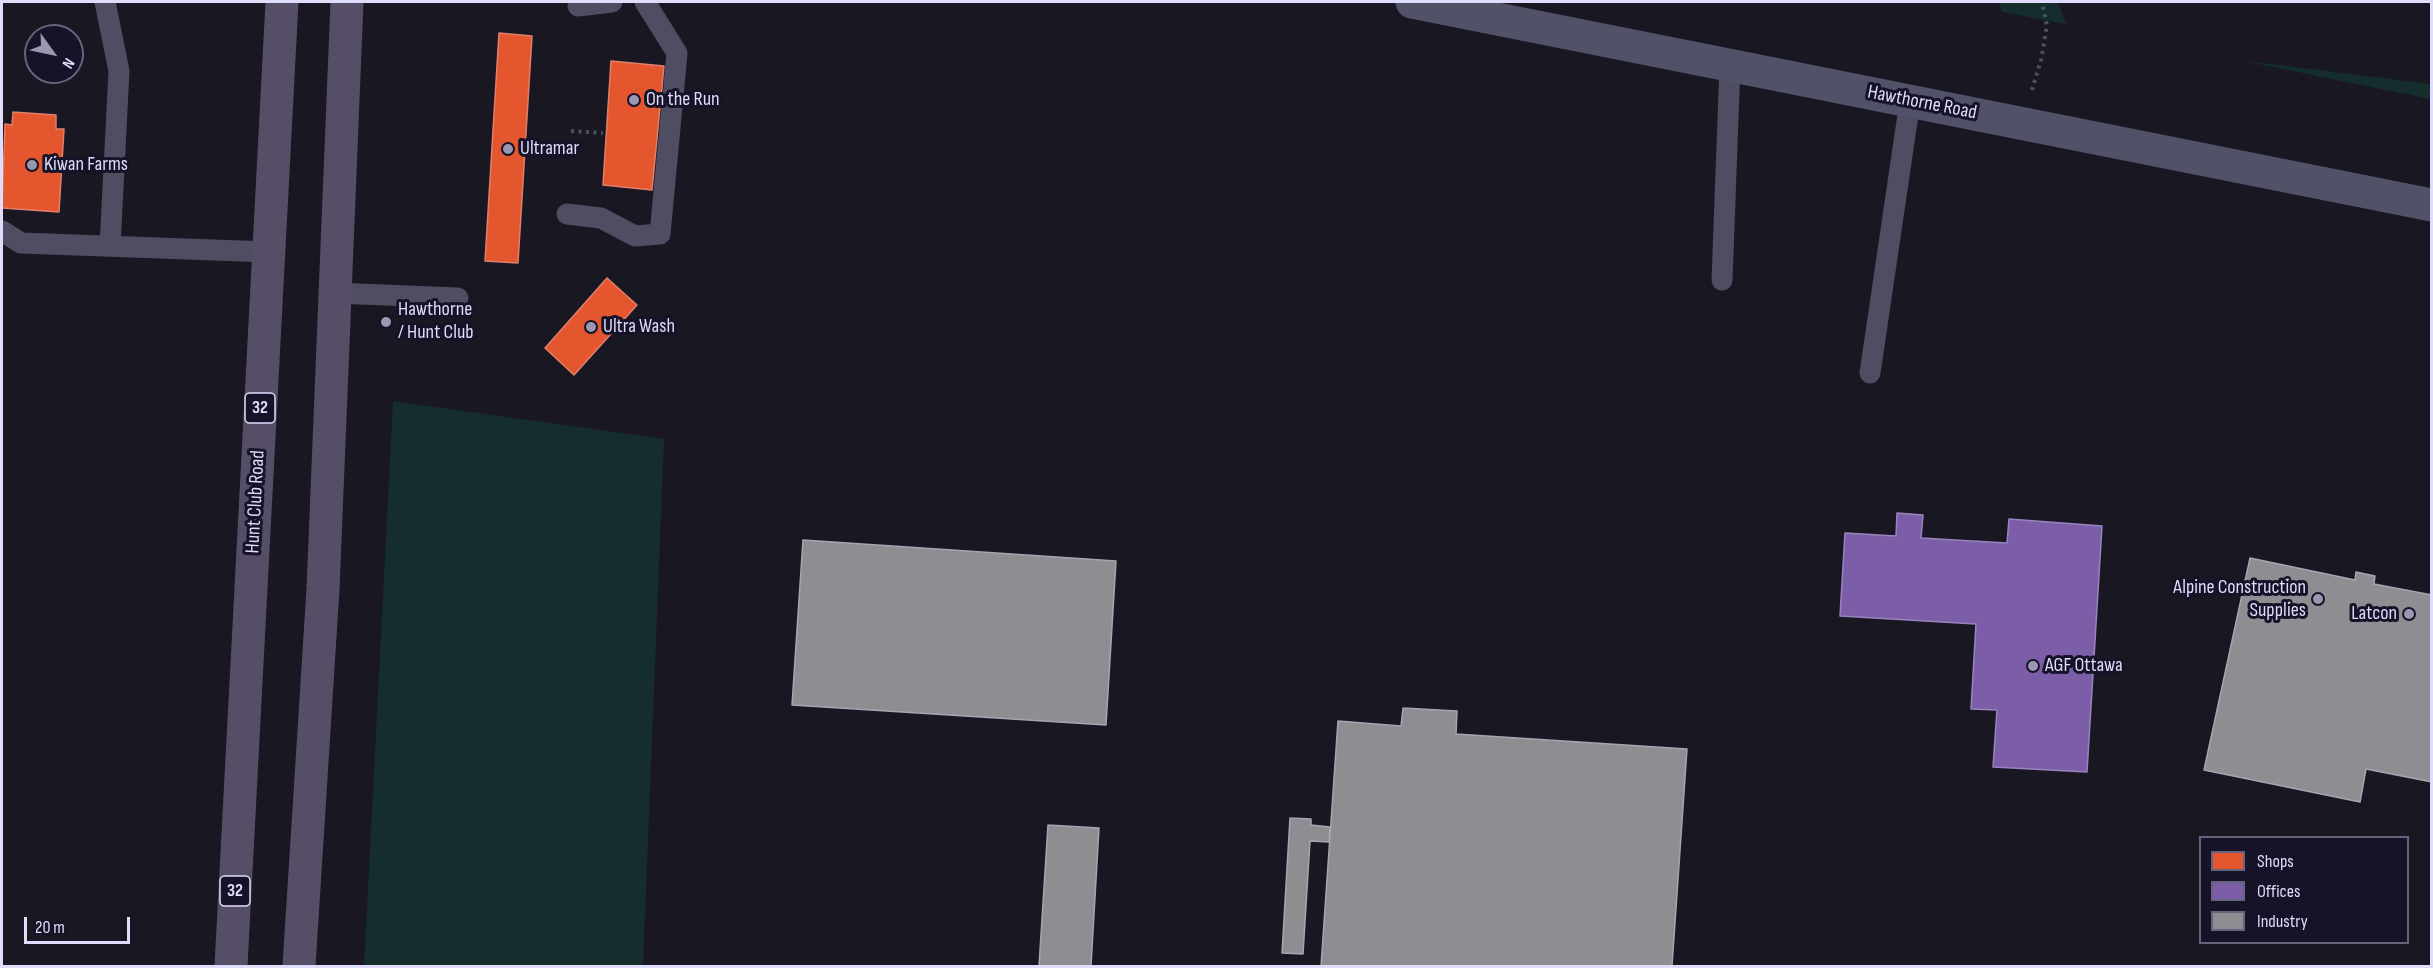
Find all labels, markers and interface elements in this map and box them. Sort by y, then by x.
north arrow [24,24,84,84]
text: N [58,54,78,72]
street label: Hawthorne Road [1865,81,1979,125]
place label: On the Run [646,88,720,112]
marker: On the Run [627,93,641,107]
place label: Ultramar [520,137,579,161]
marker: Ultramar [501,142,515,156]
place label: Kiwan Farms [44,153,128,177]
marker: Kiwan Farms [25,158,39,172]
place label: Hawthorne / Hunt Club [398,298,474,345]
marker: Hawthorne / Hunt Club [379,315,393,329]
place label: Ultra Wash [603,315,675,339]
marker: Ultra Wash [584,320,598,334]
road number: 32 [245,393,275,423]
street label: Hunt Club Road [241,450,271,554]
place label: Alpine Construction Supplies [2173,576,2306,623]
marker: Alpine Construction Supplies [2311,592,2325,606]
place label: Latcon [2351,602,2397,626]
marker: Latcon [2402,607,2416,621]
place label: AGF Ottawa [2045,654,2123,678]
marker: AGF Ottawa [2026,659,2040,673]
legend [2199,836,2409,944]
text: Shops [2257,851,2294,872]
road number: 32 [220,876,250,906]
text: Offices [2257,881,2300,902]
scale bar [27,905,134,943]
text: Industry [2257,911,2308,932]
text: 20 m [35,917,65,938]

